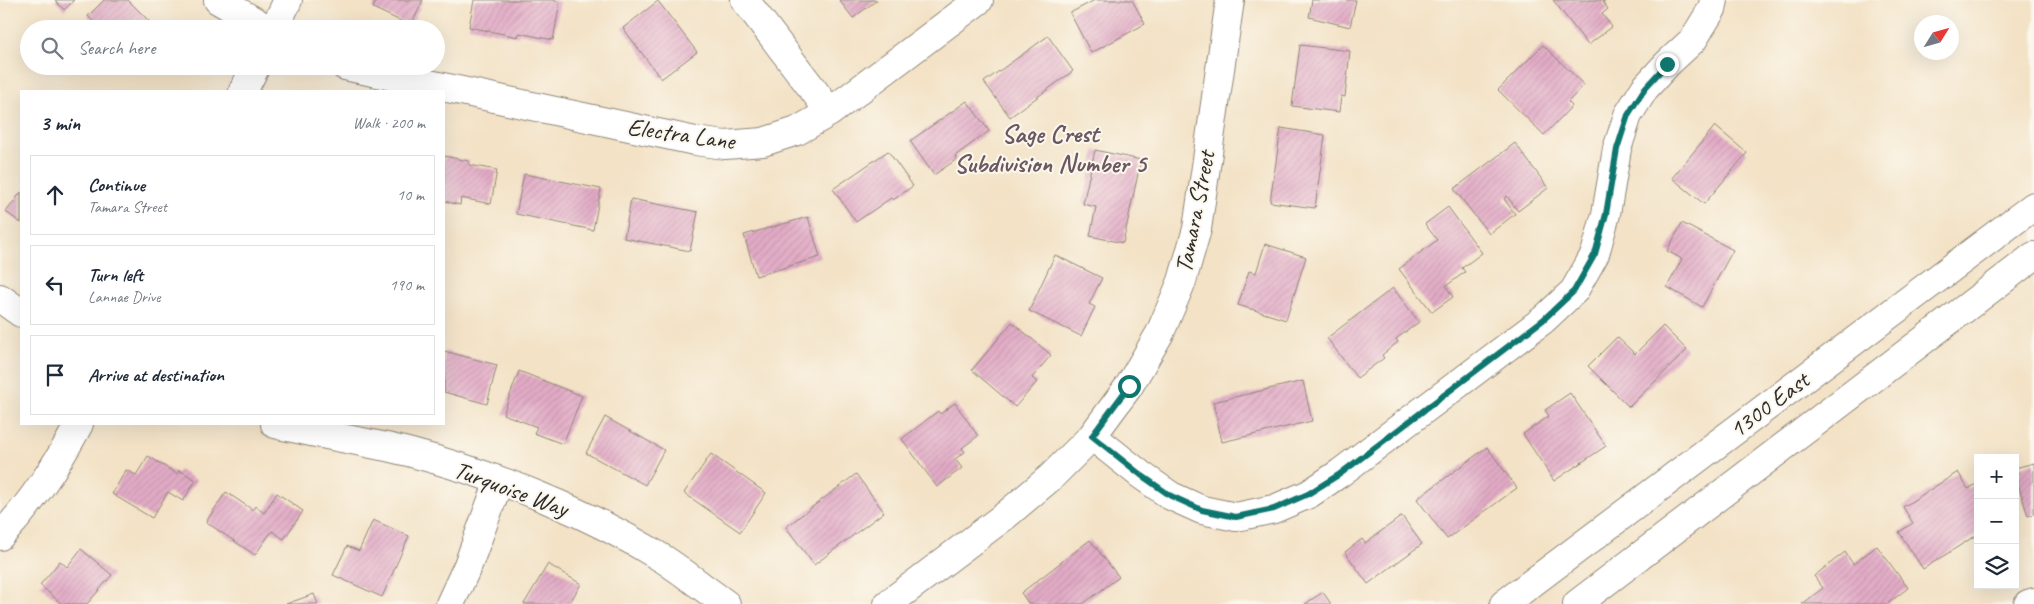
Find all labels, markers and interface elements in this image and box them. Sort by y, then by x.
north arrow [1914,15,1959,60]
search box [20,20,445,75]
icon: search [38,34,66,62]
text: Search here [78,36,155,60]
route end [1656,53,1679,76]
text: 3 min [40,110,80,136]
street label: Electra Lane [625,111,739,158]
text: Walk · 200 m [353,113,425,133]
district label: Sage Crest Subdivision Number 5 [954,117,1149,180]
street label: Tamara Street [1168,146,1223,276]
text: Continue [88,173,145,197]
icon: ahead [41,181,69,209]
text: 10 m [397,185,424,205]
text: Tamara Street [88,197,167,217]
text: Turn left [88,263,143,287]
icon: left [41,271,69,299]
text: 190 m [390,275,424,295]
text: Lannae Drive [88,287,160,307]
icon: arrive [41,361,69,389]
text: Arrive at destination [88,363,224,387]
street label: 1300 East [1723,363,1818,445]
route start [1118,375,1141,398]
street label: Turquoise Way [450,454,575,525]
map controls [1974,454,2019,589]
button: + [1974,454,2019,499]
button: − [1974,499,2019,544]
button: layers [1974,544,2019,589]

